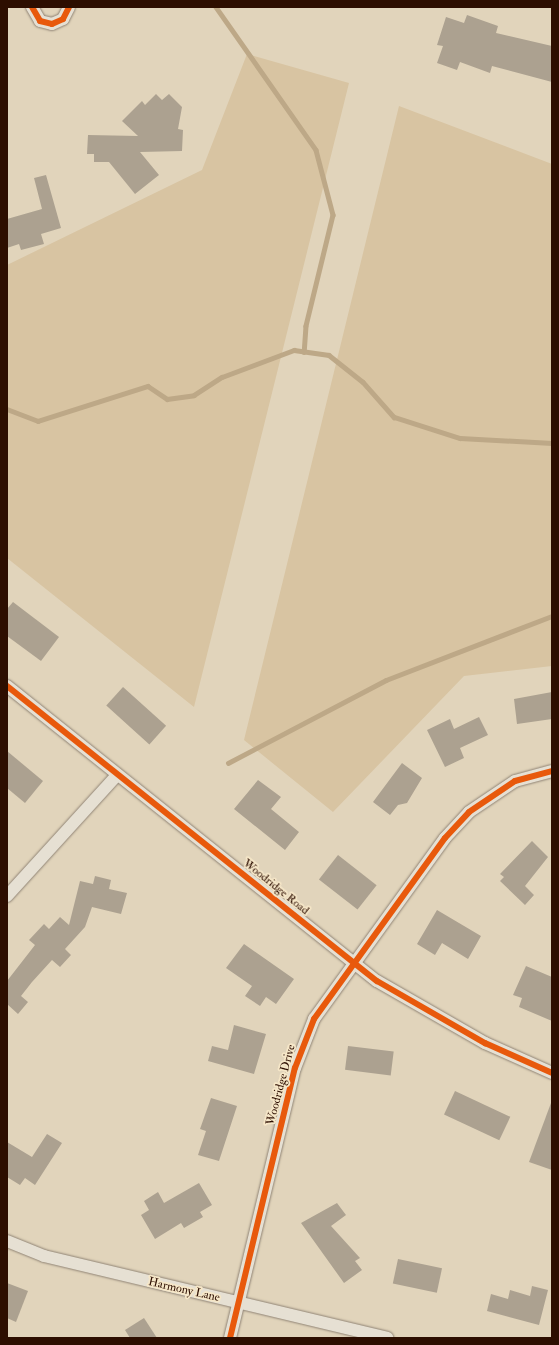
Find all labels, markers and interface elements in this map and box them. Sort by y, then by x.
street label: Woodridge Road [240,856,312,918]
street label: Woodridge Drive [263,1043,299,1127]
street label: Harmony Lane [147,1275,221,1305]

